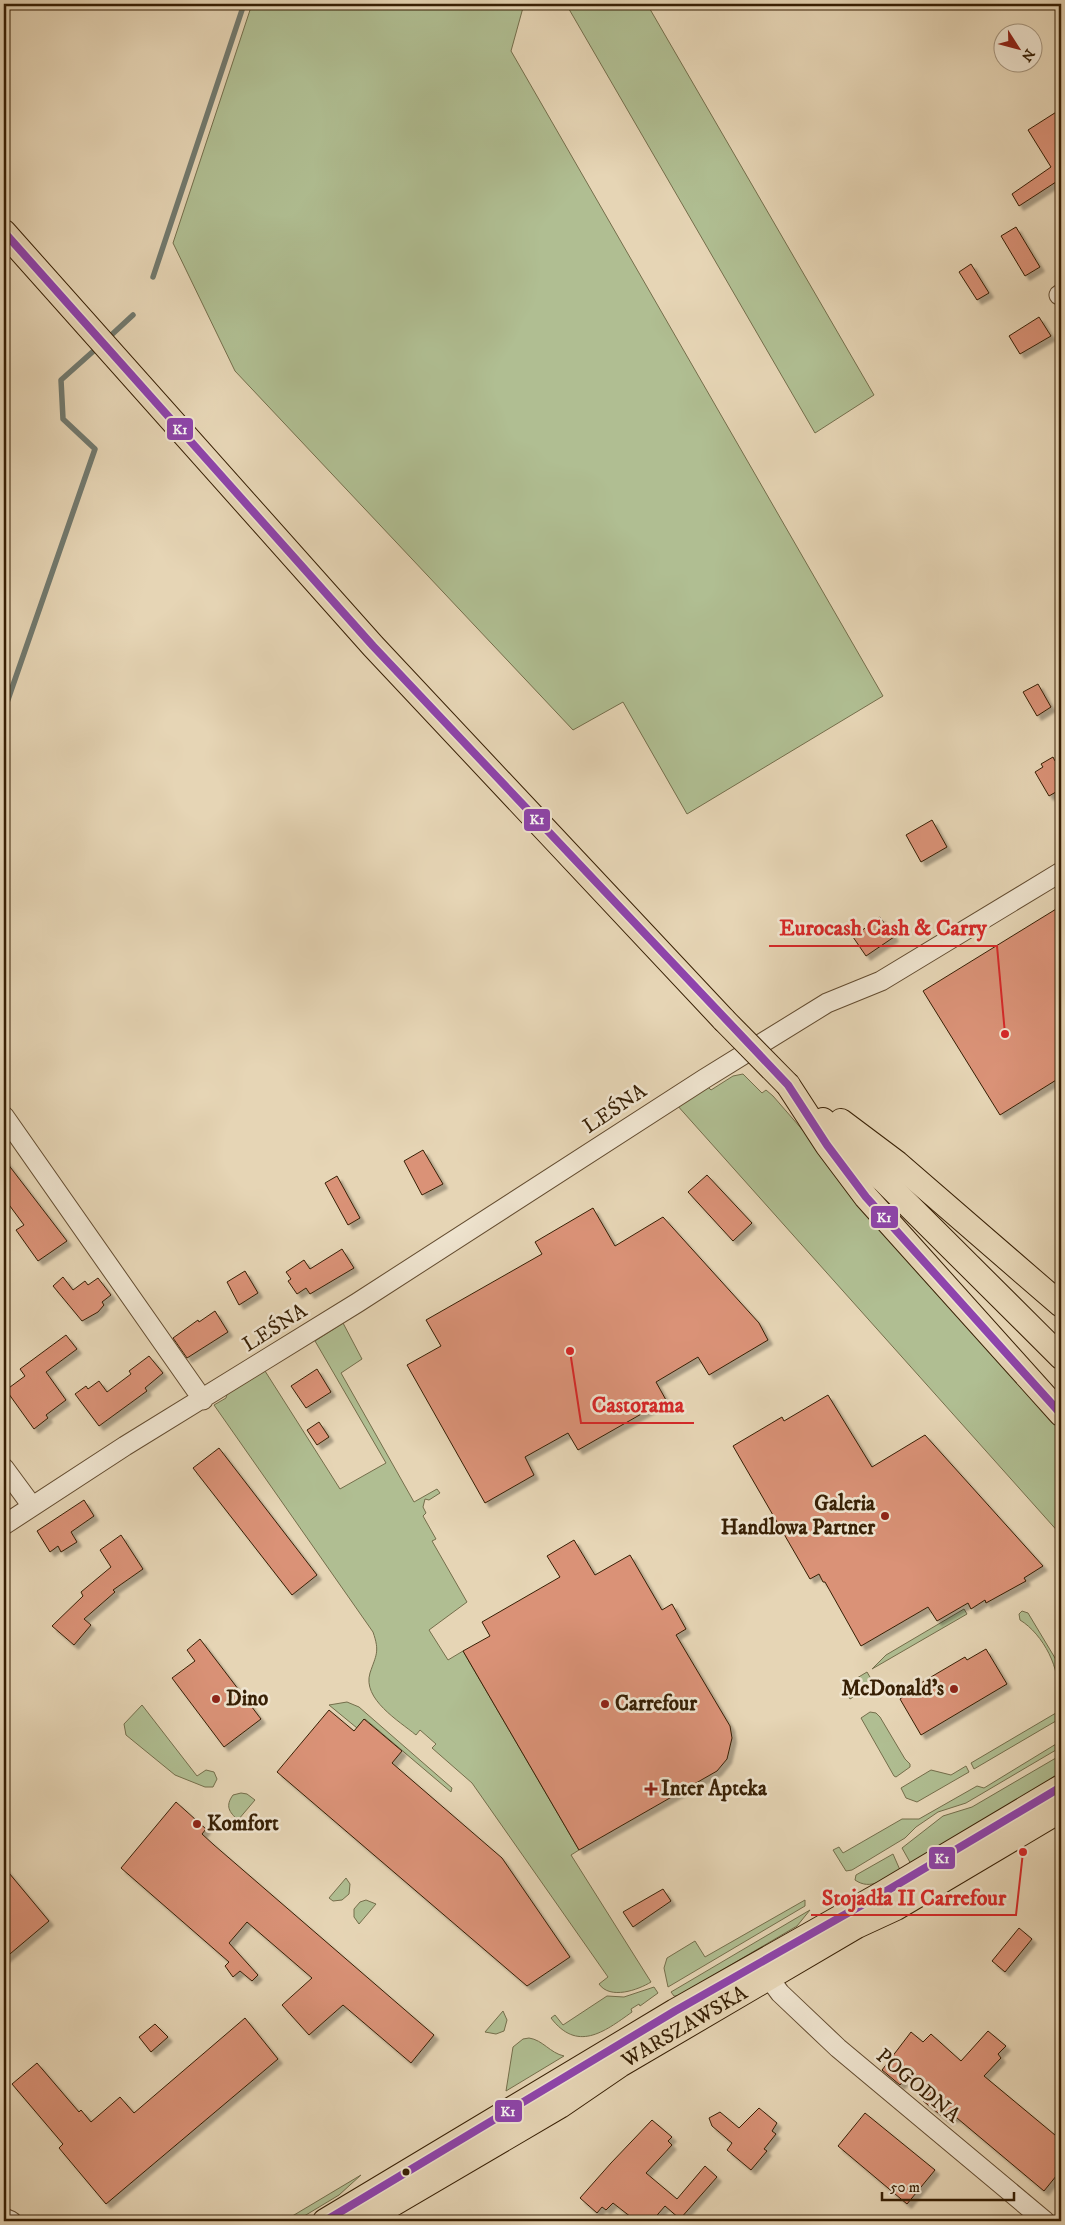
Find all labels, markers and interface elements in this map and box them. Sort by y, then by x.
north arrow [992,22,1042,72]
text: N [1017,45,1038,65]
line badge: K1 [166,417,194,441]
text: K1 [173,421,187,439]
line badge: K1 [523,808,551,832]
text: K1 [530,811,544,829]
callout: Eurocash Cash & Carry [769,909,997,946]
text: Eurocash Cash & Carry [779,915,987,942]
street label: LEŚNA [577,1076,652,1140]
line badge: K1 [870,1205,899,1229]
text: K1 [877,1209,891,1227]
street label: LEŚNA [237,1296,313,1358]
callout: Castorama [581,1386,694,1423]
text: Castorama [592,1392,685,1419]
place label: Galeria Handlowa Partner [721,1491,876,1541]
marker: Galeria Handlowa Partner [879,1510,891,1522]
place label: McDonald's [841,1676,944,1702]
marker: McDonald's [948,1683,960,1695]
place label: Dino [226,1686,268,1712]
place label: Carrefour [615,1691,698,1717]
marker: Dino [210,1693,222,1705]
marker: Carrefour [599,1698,611,1710]
place label: Inter Apteka [661,1776,768,1802]
marker: Inter Apteka [645,1783,657,1795]
place label: Komfort [207,1811,279,1837]
marker: Komfort [191,1818,203,1830]
line badge: K1 [928,1846,956,1870]
text: K1 [935,1850,949,1868]
callout: Stojadła II Carrefour [811,1878,1016,1915]
text: Stojadła II Carrefour [822,1885,1007,1913]
street label: WARSZAWSKA [616,1980,753,2075]
street label: POGODNA [871,2043,966,2129]
line badge: K1 [494,2099,523,2123]
text: K1 [501,2103,515,2121]
unlabelled marker [401,2167,411,2177]
scale bar [882,2170,1015,2202]
text: 50 m [890,2178,920,2197]

